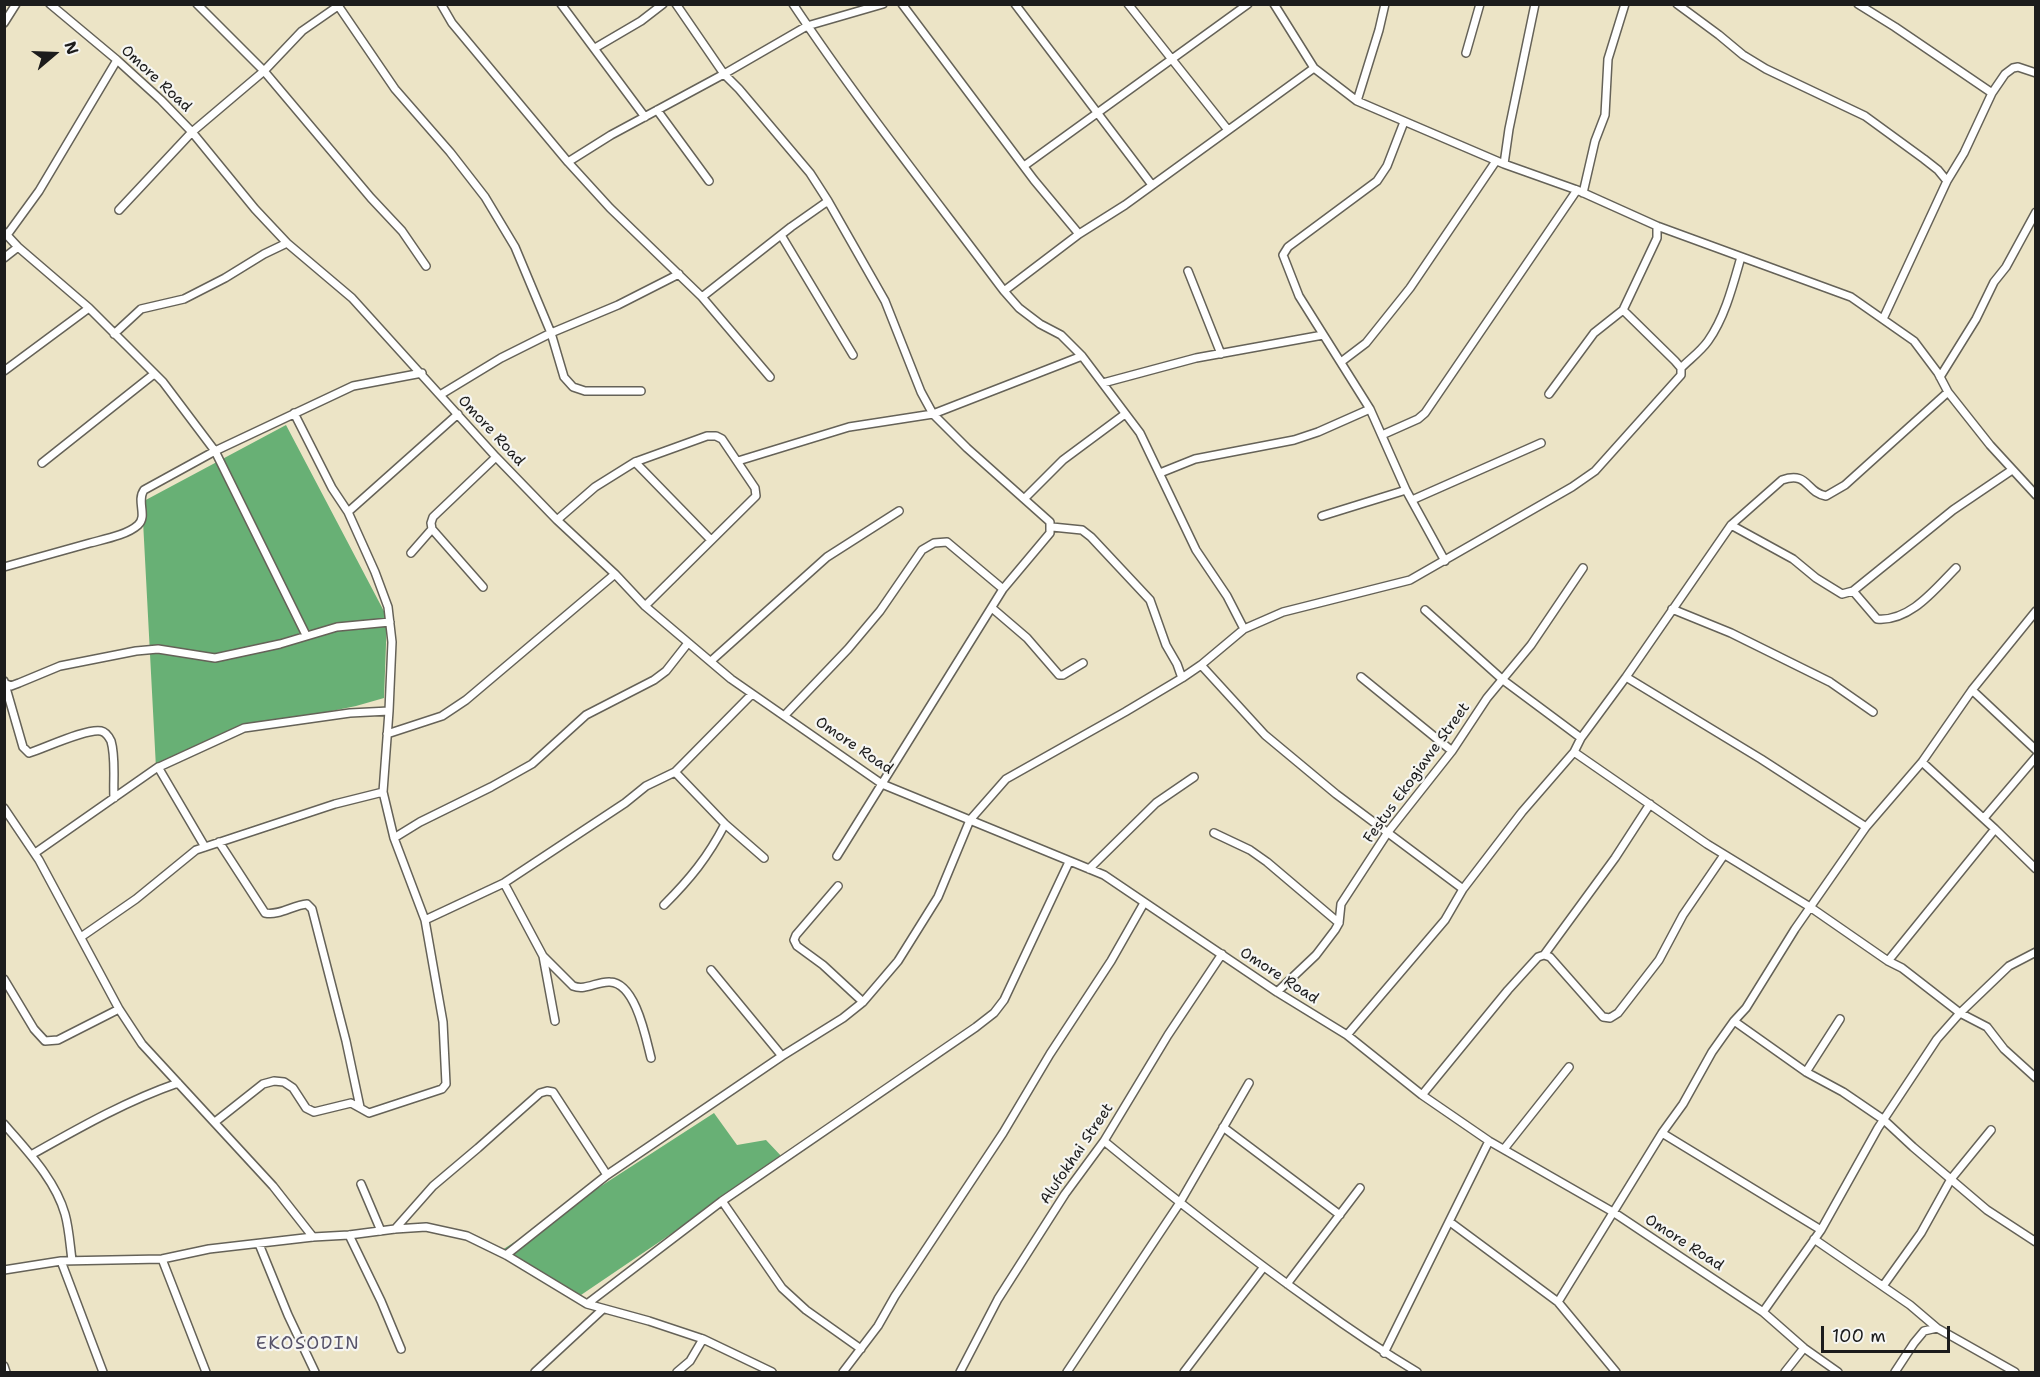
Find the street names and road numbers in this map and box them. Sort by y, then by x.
street label: Omore Road [117,42,195,116]
street label: Omore Road [454,392,528,470]
street label: Festus Ekogiawe Street [1360,699,1474,847]
street label: Omore Road [812,713,896,779]
street label: Omore Road [1236,944,1322,1008]
street label: Alufokhai Street [1037,1100,1117,1208]
street label: Omore Road [1641,1211,1727,1275]

